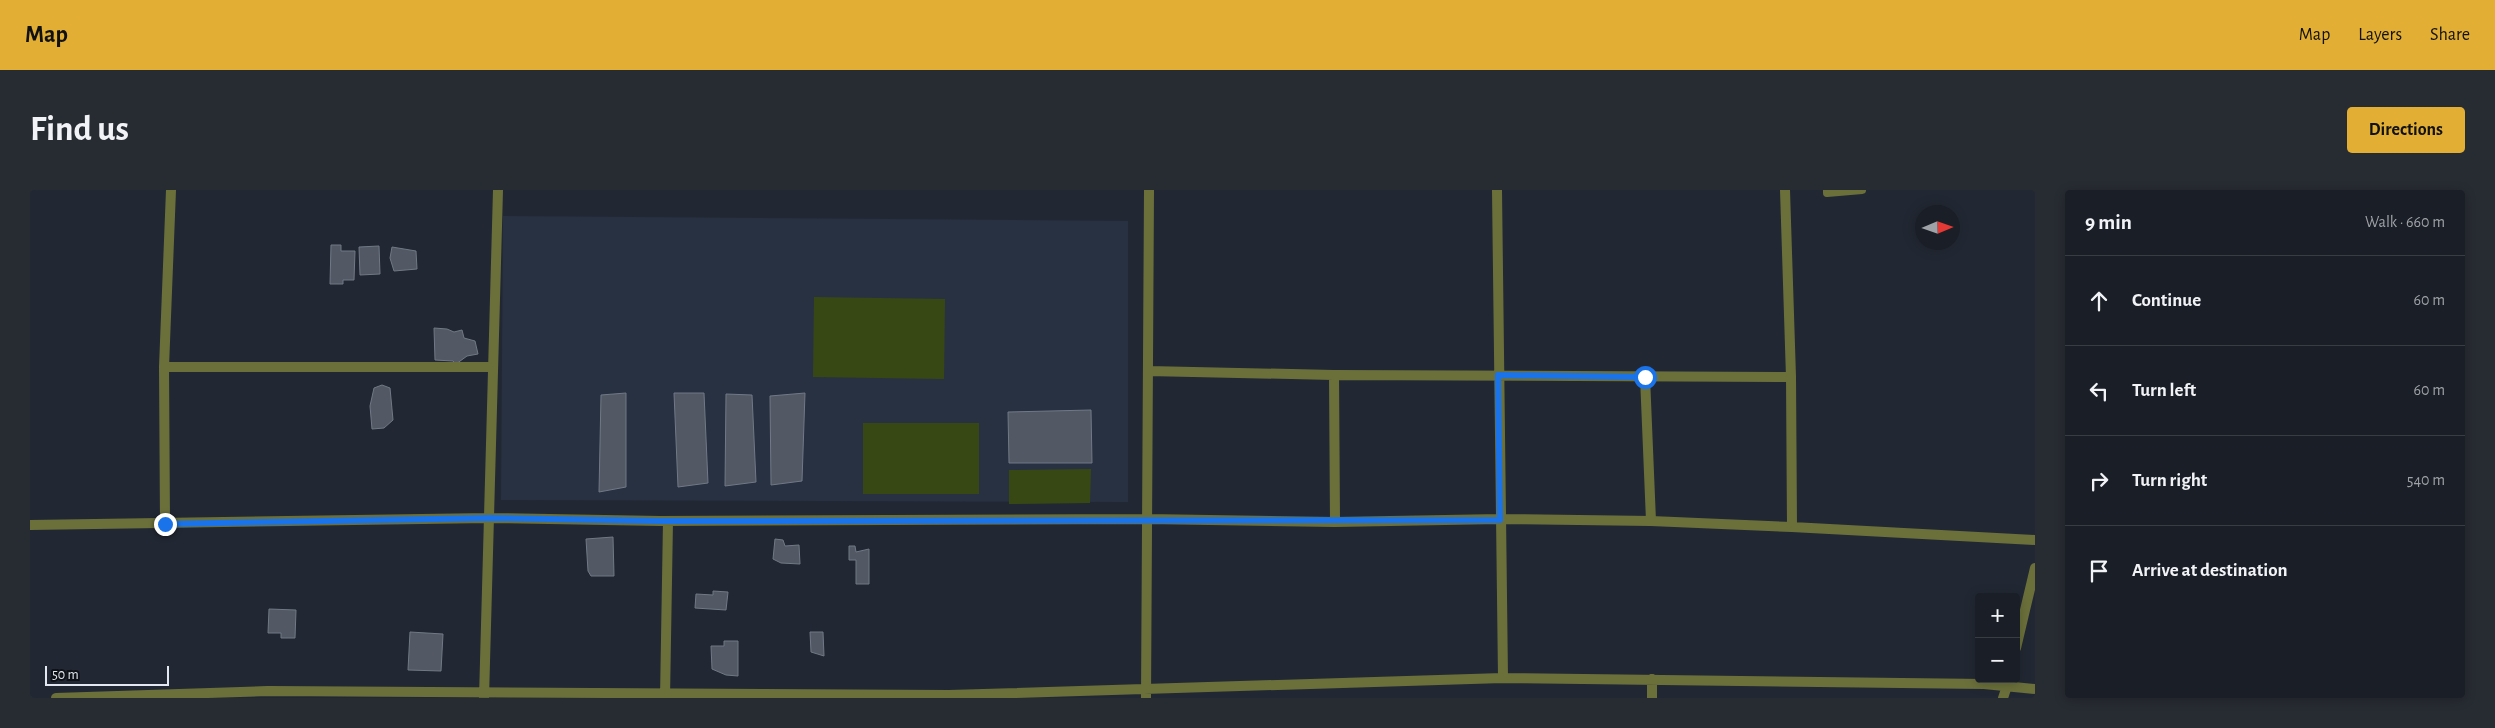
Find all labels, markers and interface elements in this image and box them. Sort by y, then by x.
text: Map [25,23,68,47]
text: Map [2299,26,2330,44]
text: Layers [2358,26,2402,44]
text: Share [2430,26,2470,44]
button: Directions [2347,107,2465,153]
text: Find us [30,112,129,147]
north arrow [1915,205,1960,250]
text: 9 min [2085,212,2132,233]
text: Walk · 660 m [2365,214,2445,230]
icon: ahead [2085,287,2113,315]
text: Continue [2132,291,2201,310]
text: 60 m [2414,292,2445,308]
route start [1634,366,1657,389]
icon: left [2085,377,2113,405]
text: Turn left [2132,381,2196,400]
text: 60 m [2414,382,2445,398]
icon: right [2085,467,2113,495]
text: Turn right [2132,471,2207,490]
text: 540 m [2407,472,2445,488]
route end [154,513,177,536]
icon: arrive [2085,557,2113,585]
text: Arrive at destination [2132,561,2288,580]
map controls [1975,593,2020,683]
button: + [1975,593,2020,638]
button: − [1975,638,2020,683]
scale bar [45,663,169,686]
text: 50 m [52,668,79,682]

